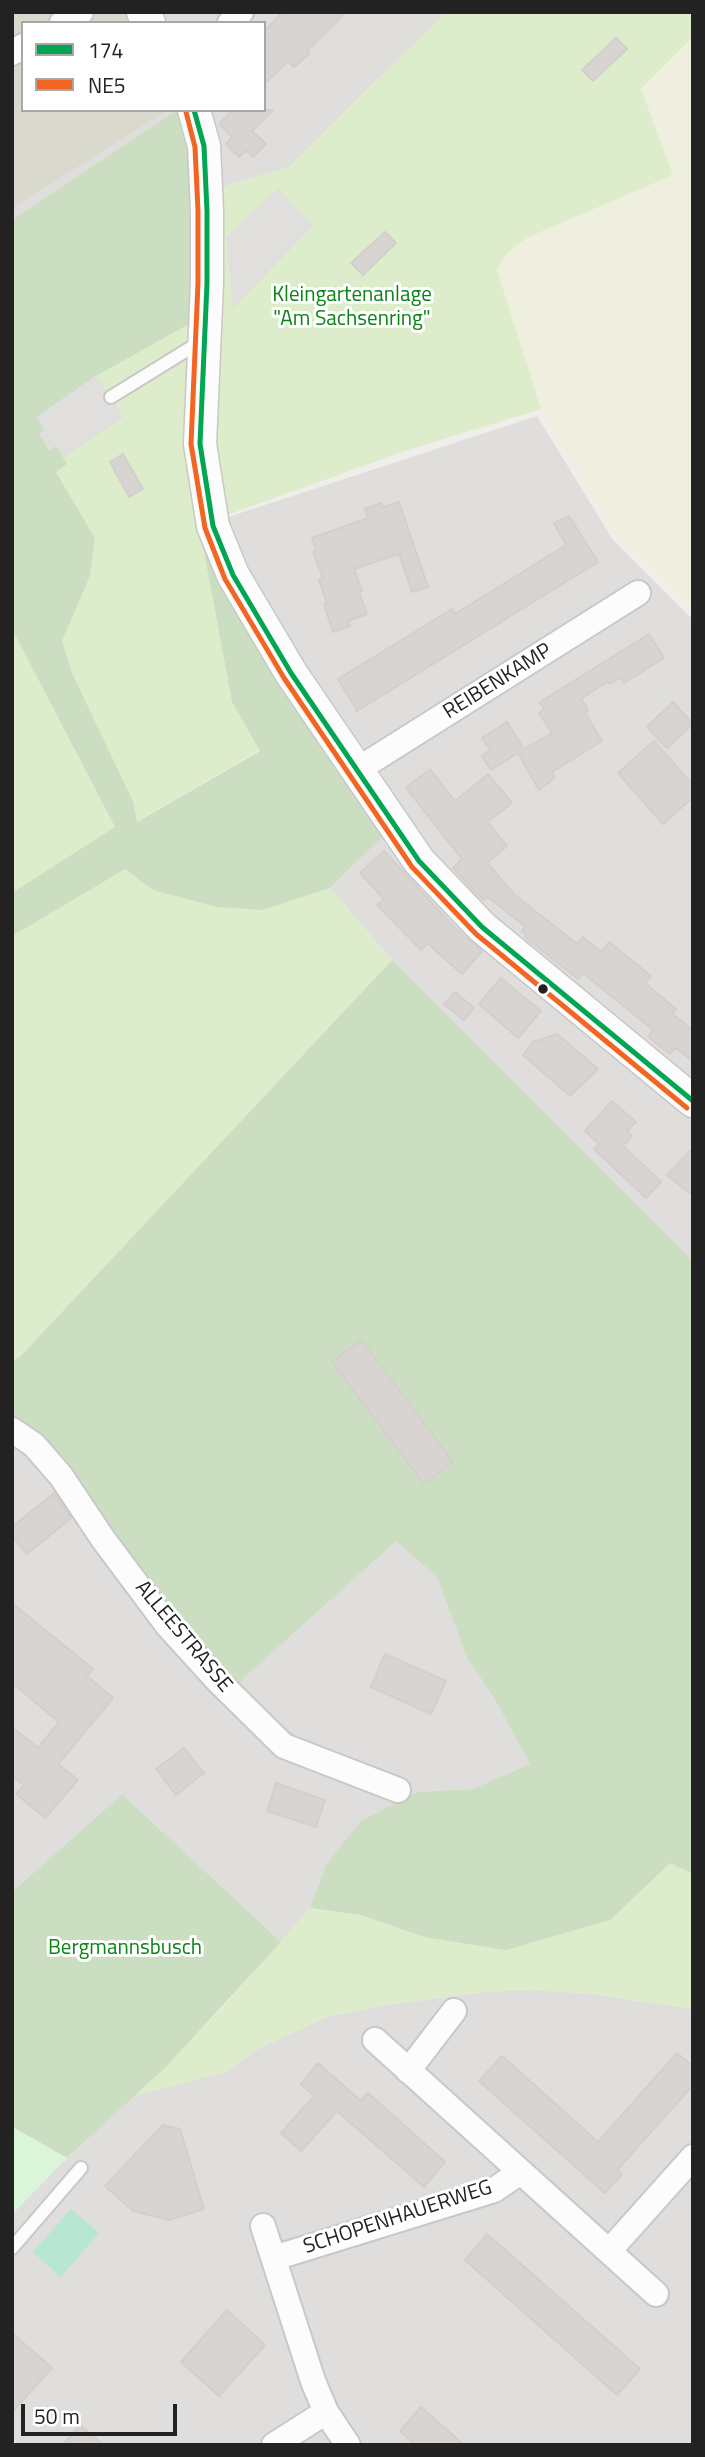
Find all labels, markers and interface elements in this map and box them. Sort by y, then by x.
legend [21,21,266,112]
text: 174 [88,34,123,66]
text: NE5 [88,69,126,101]
park label: Kleingartenanlage "Am Sachsenring" [272,283,432,333]
street label: REIBENKAMP [439,639,557,725]
unlabelled marker [536,982,550,996]
street label: ALLEESTRASSE [129,1576,237,1698]
park label: Bergmannsbusch [48,1936,202,1962]
street label: SCHOPENHAUERWEG [301,2176,495,2260]
scale bar [24,2390,180,2434]
text: 50 m [34,2400,80,2432]

